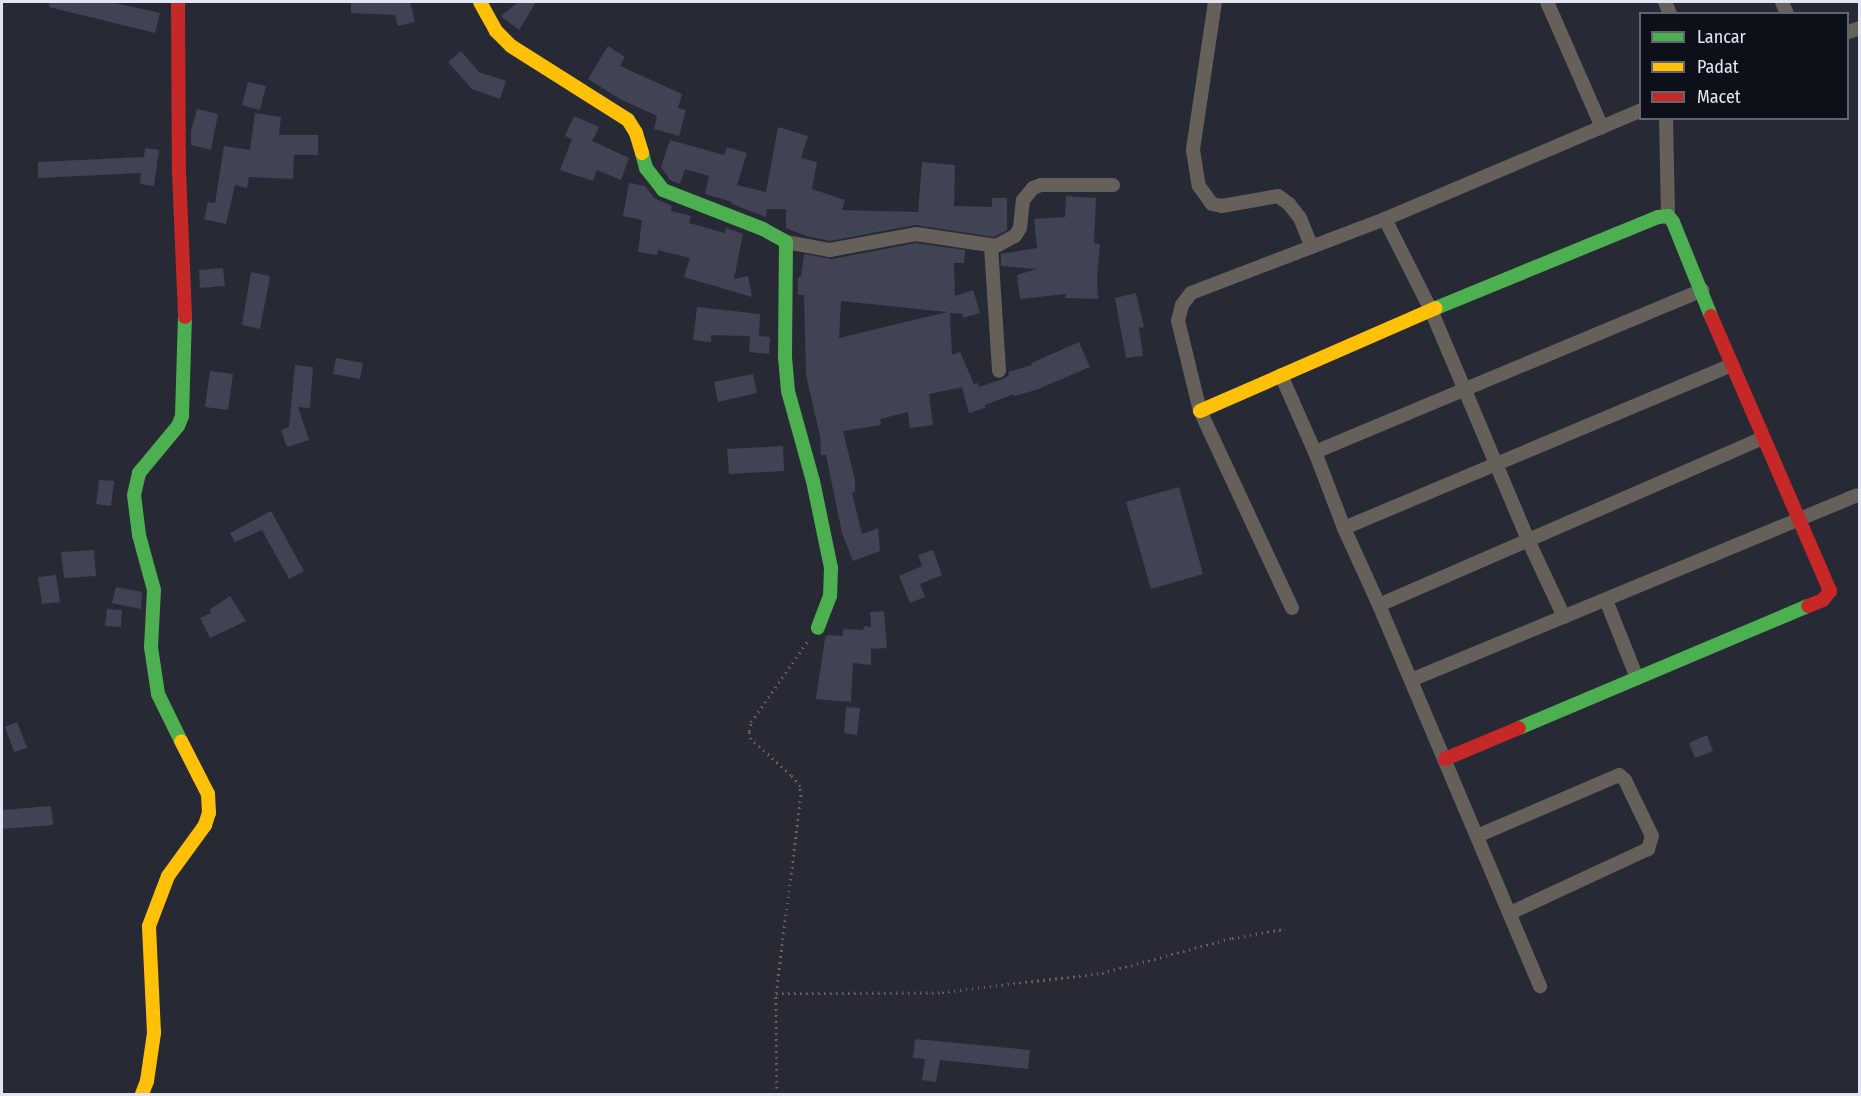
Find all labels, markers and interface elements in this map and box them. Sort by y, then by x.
legend [1639,12,1849,120]
text: Lancar [1697,26,1746,48]
text: Padat [1697,56,1739,78]
text: Macet [1697,86,1741,108]

